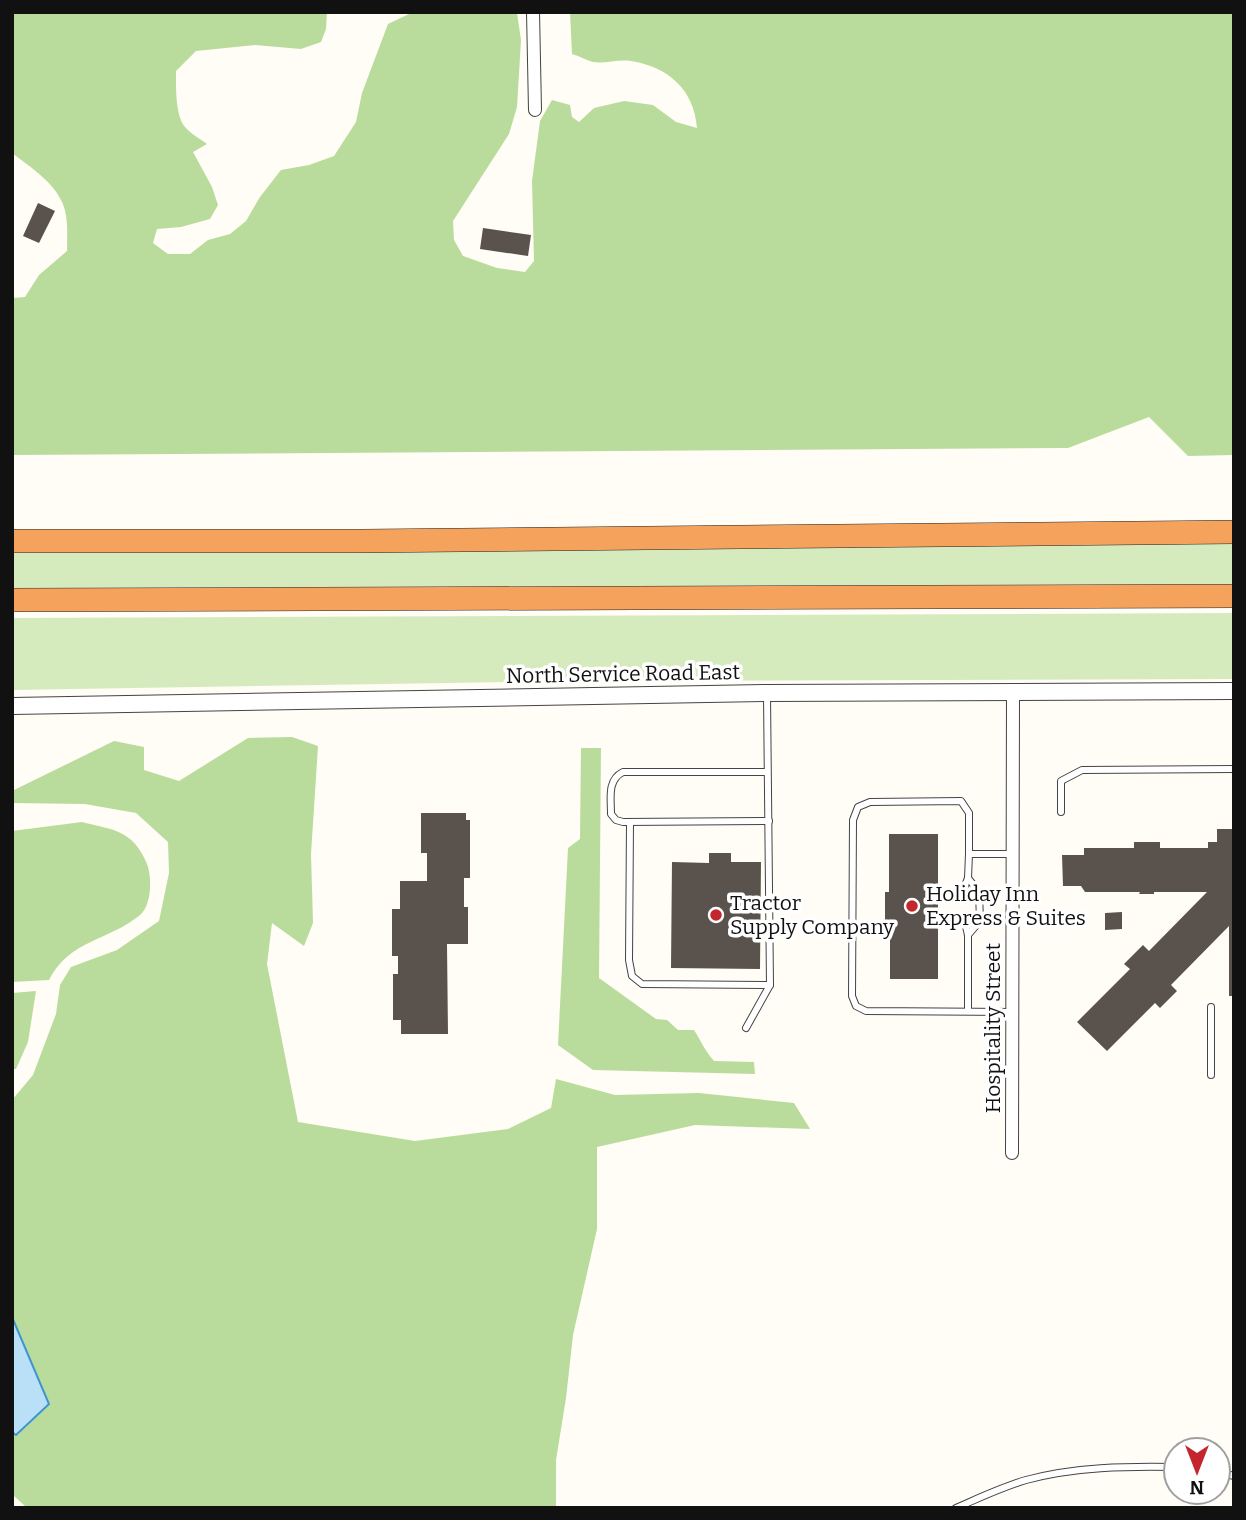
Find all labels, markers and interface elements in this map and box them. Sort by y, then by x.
street label: North Service Road East [506,659,741,689]
place label: Holiday Inn Express & Suites [926,881,1086,931]
place label: Tractor Supply Company [730,890,895,940]
marker: Holiday Inn Express & Suites [904,898,920,914]
marker: Tractor Supply Company [708,907,724,923]
street label: Hospitality Street [980,942,1006,1113]
north arrow [1162,1436,1232,1506]
text: N [1189,1476,1204,1499]

